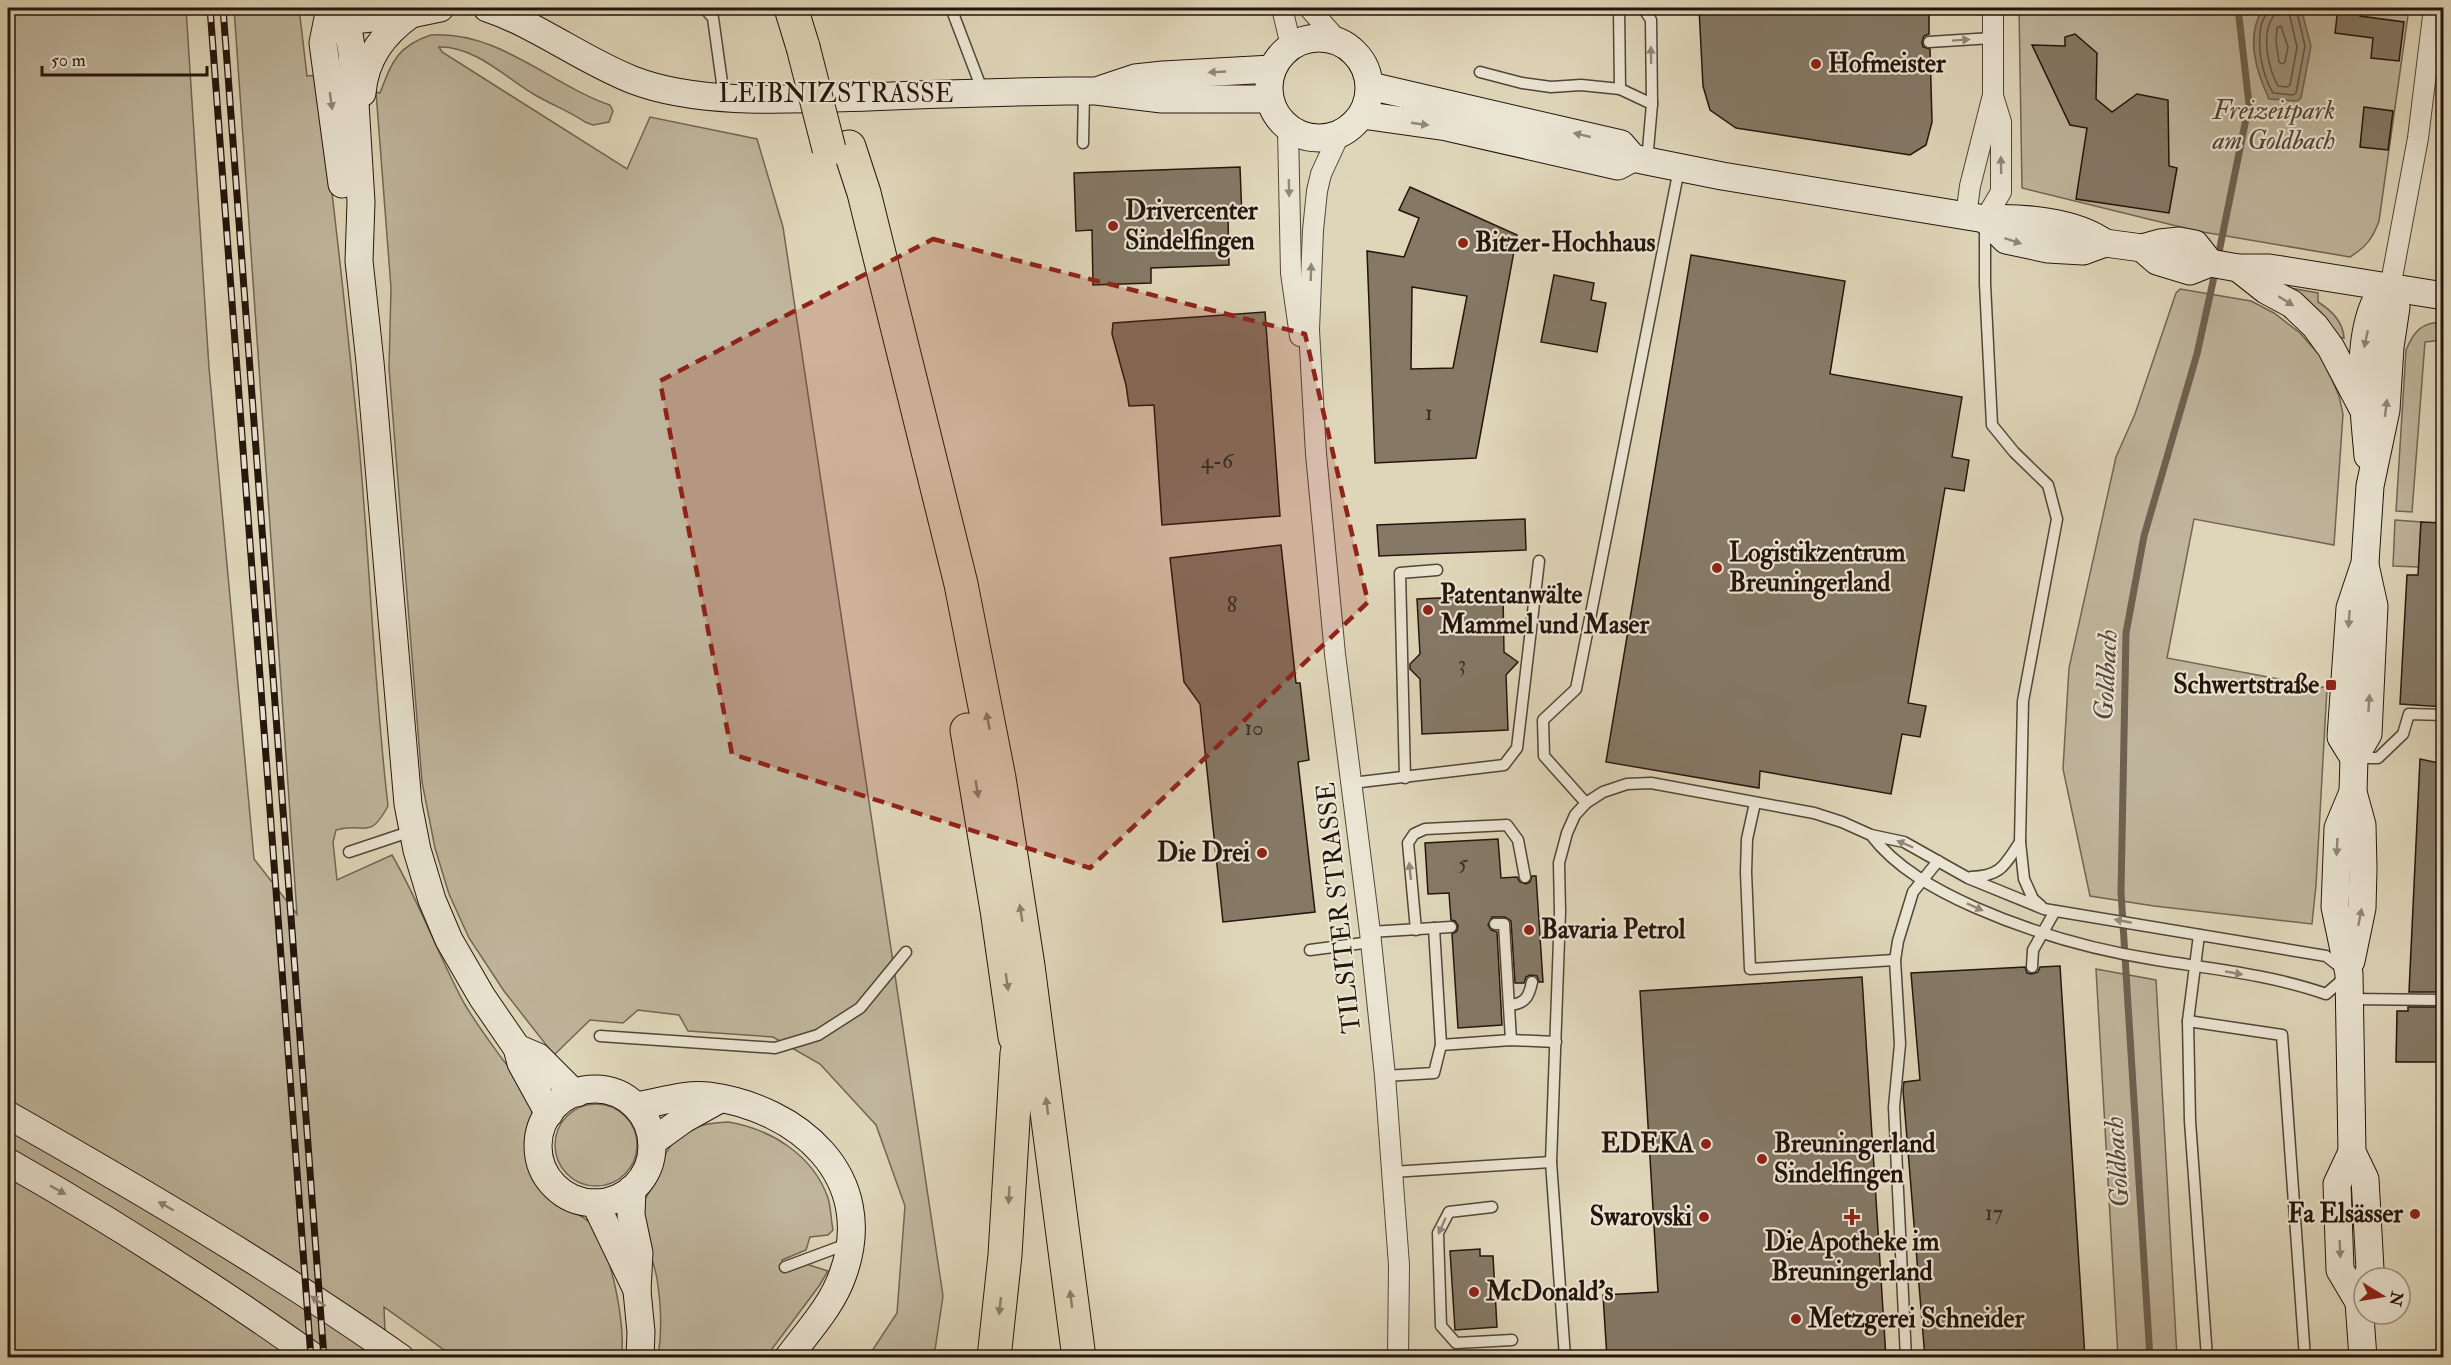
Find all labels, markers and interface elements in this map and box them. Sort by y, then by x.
one-way arrow [1951,35,1970,44]
scale bar [42,39,207,77]
one-way arrow [1646,45,1656,64]
place label: Hofmeister [1828,48,1946,80]
text: 50 m [51,49,86,72]
marker: Hofmeister [1809,57,1823,71]
one-way arrow [1208,68,1227,77]
street label: LEIBNIZSTRASSE [719,78,953,110]
one-way arrow [326,92,335,111]
park label: Freizeitpark am Goldbach [2211,95,2335,157]
one-way arrow [1410,119,1429,128]
one-way arrow [1572,130,1591,139]
one-way arrow [1996,156,2006,175]
one-way arrow [1284,178,1294,197]
place label: Drivercenter Sindelfingen [1125,195,1258,258]
marker: Drivercenter Sindelfingen [1106,219,1120,233]
place label: Bitzer-Hochhaus [1475,227,1656,259]
marker: Bitzer-Hochhaus [1456,236,1470,250]
one-way arrow [2004,236,2022,246]
one-way arrow [1306,262,1316,281]
one-way arrow [2278,296,2294,307]
one-way arrow [2361,330,2370,349]
house number: 1 [1425,399,1433,427]
one-way arrow [2381,399,2390,418]
house number: 4-6 [1201,447,1235,475]
place label: Logistikzentrum Breuningerland [1729,537,1906,600]
marker: Logistikzentrum Breuningerland [1710,561,1724,575]
place label: Patentanwälte Mammel und Maser [1439,579,1649,641]
house number: 8 [1227,591,1237,619]
marker: Patentanwälte Mammel und Maser [1421,603,1435,617]
one-way arrow [2344,610,2354,629]
water label: Goldbach [2087,629,2125,721]
house number: 3 [1458,650,1466,678]
place label: Schwertstraße [2173,669,2319,701]
marker: Schwertstraße [2324,678,2338,692]
one-way arrow [2365,694,2374,713]
one-way arrow [983,711,992,730]
house number: 10 [1244,714,1264,742]
one-way arrow [973,780,982,799]
street label: TILSITER STRASSE [1310,781,1368,1035]
place label: Die Drei [1157,837,1250,869]
one-way arrow [2332,838,2342,857]
one-way arrow [1896,839,1914,849]
marker: Die Drei [1255,846,1269,860]
house number: 5 [1458,849,1468,877]
one-way arrow [1406,862,1415,881]
one-way arrow [1966,902,1984,912]
one-way arrow [1016,903,1025,922]
one-way arrow [2356,907,2365,926]
place label: Bavaria Petrol [1541,914,1686,946]
one-way arrow [2113,916,2132,925]
marker: Bavaria Petrol [1522,923,1536,937]
one-way arrow [2225,969,2244,978]
one-way arrow [1003,973,1012,992]
one-way arrow [1042,1096,1051,1115]
water label: Goldbach [2097,1115,2137,1209]
place label: EDEKA [1601,1128,1694,1160]
place label: Breuningerland Sindelfingen [1774,1128,1935,1191]
marker: EDEKA [1699,1137,1713,1151]
marker: Breuningerland Sindelfingen [1755,1152,1769,1166]
one-way arrow [50,1185,67,1195]
one-way arrow [1004,1185,1013,1204]
place label: Fa Elsässer [2288,1198,2403,1230]
house number: 17 [1985,1199,2003,1227]
one-way arrow [158,1200,174,1211]
place label: Swarovski [1590,1201,1692,1233]
marker: Fa Elsässer [2408,1207,2422,1221]
marker: Swarovski [1697,1210,1711,1224]
marker: Die Apotheke im Breuningerland [1845,1210,1859,1224]
one-way arrow [1438,1217,1447,1234]
place label: Die Apotheke im Breuningerland [1765,1226,1940,1289]
one-way arrow [2335,1240,2344,1259]
north arrow [2352,1266,2412,1326]
place label: McDonald's [1485,1276,1613,1308]
marker: McDonald's [1467,1285,1481,1299]
text: N [2384,1289,2407,1308]
one-way arrow [1067,1290,1076,1309]
one-way arrow [311,1295,327,1307]
one-way arrow [995,1297,1005,1316]
place label: Metzgerei Schneider [1807,1303,2024,1336]
marker: Metzgerei Schneider [1789,1312,1803,1326]

